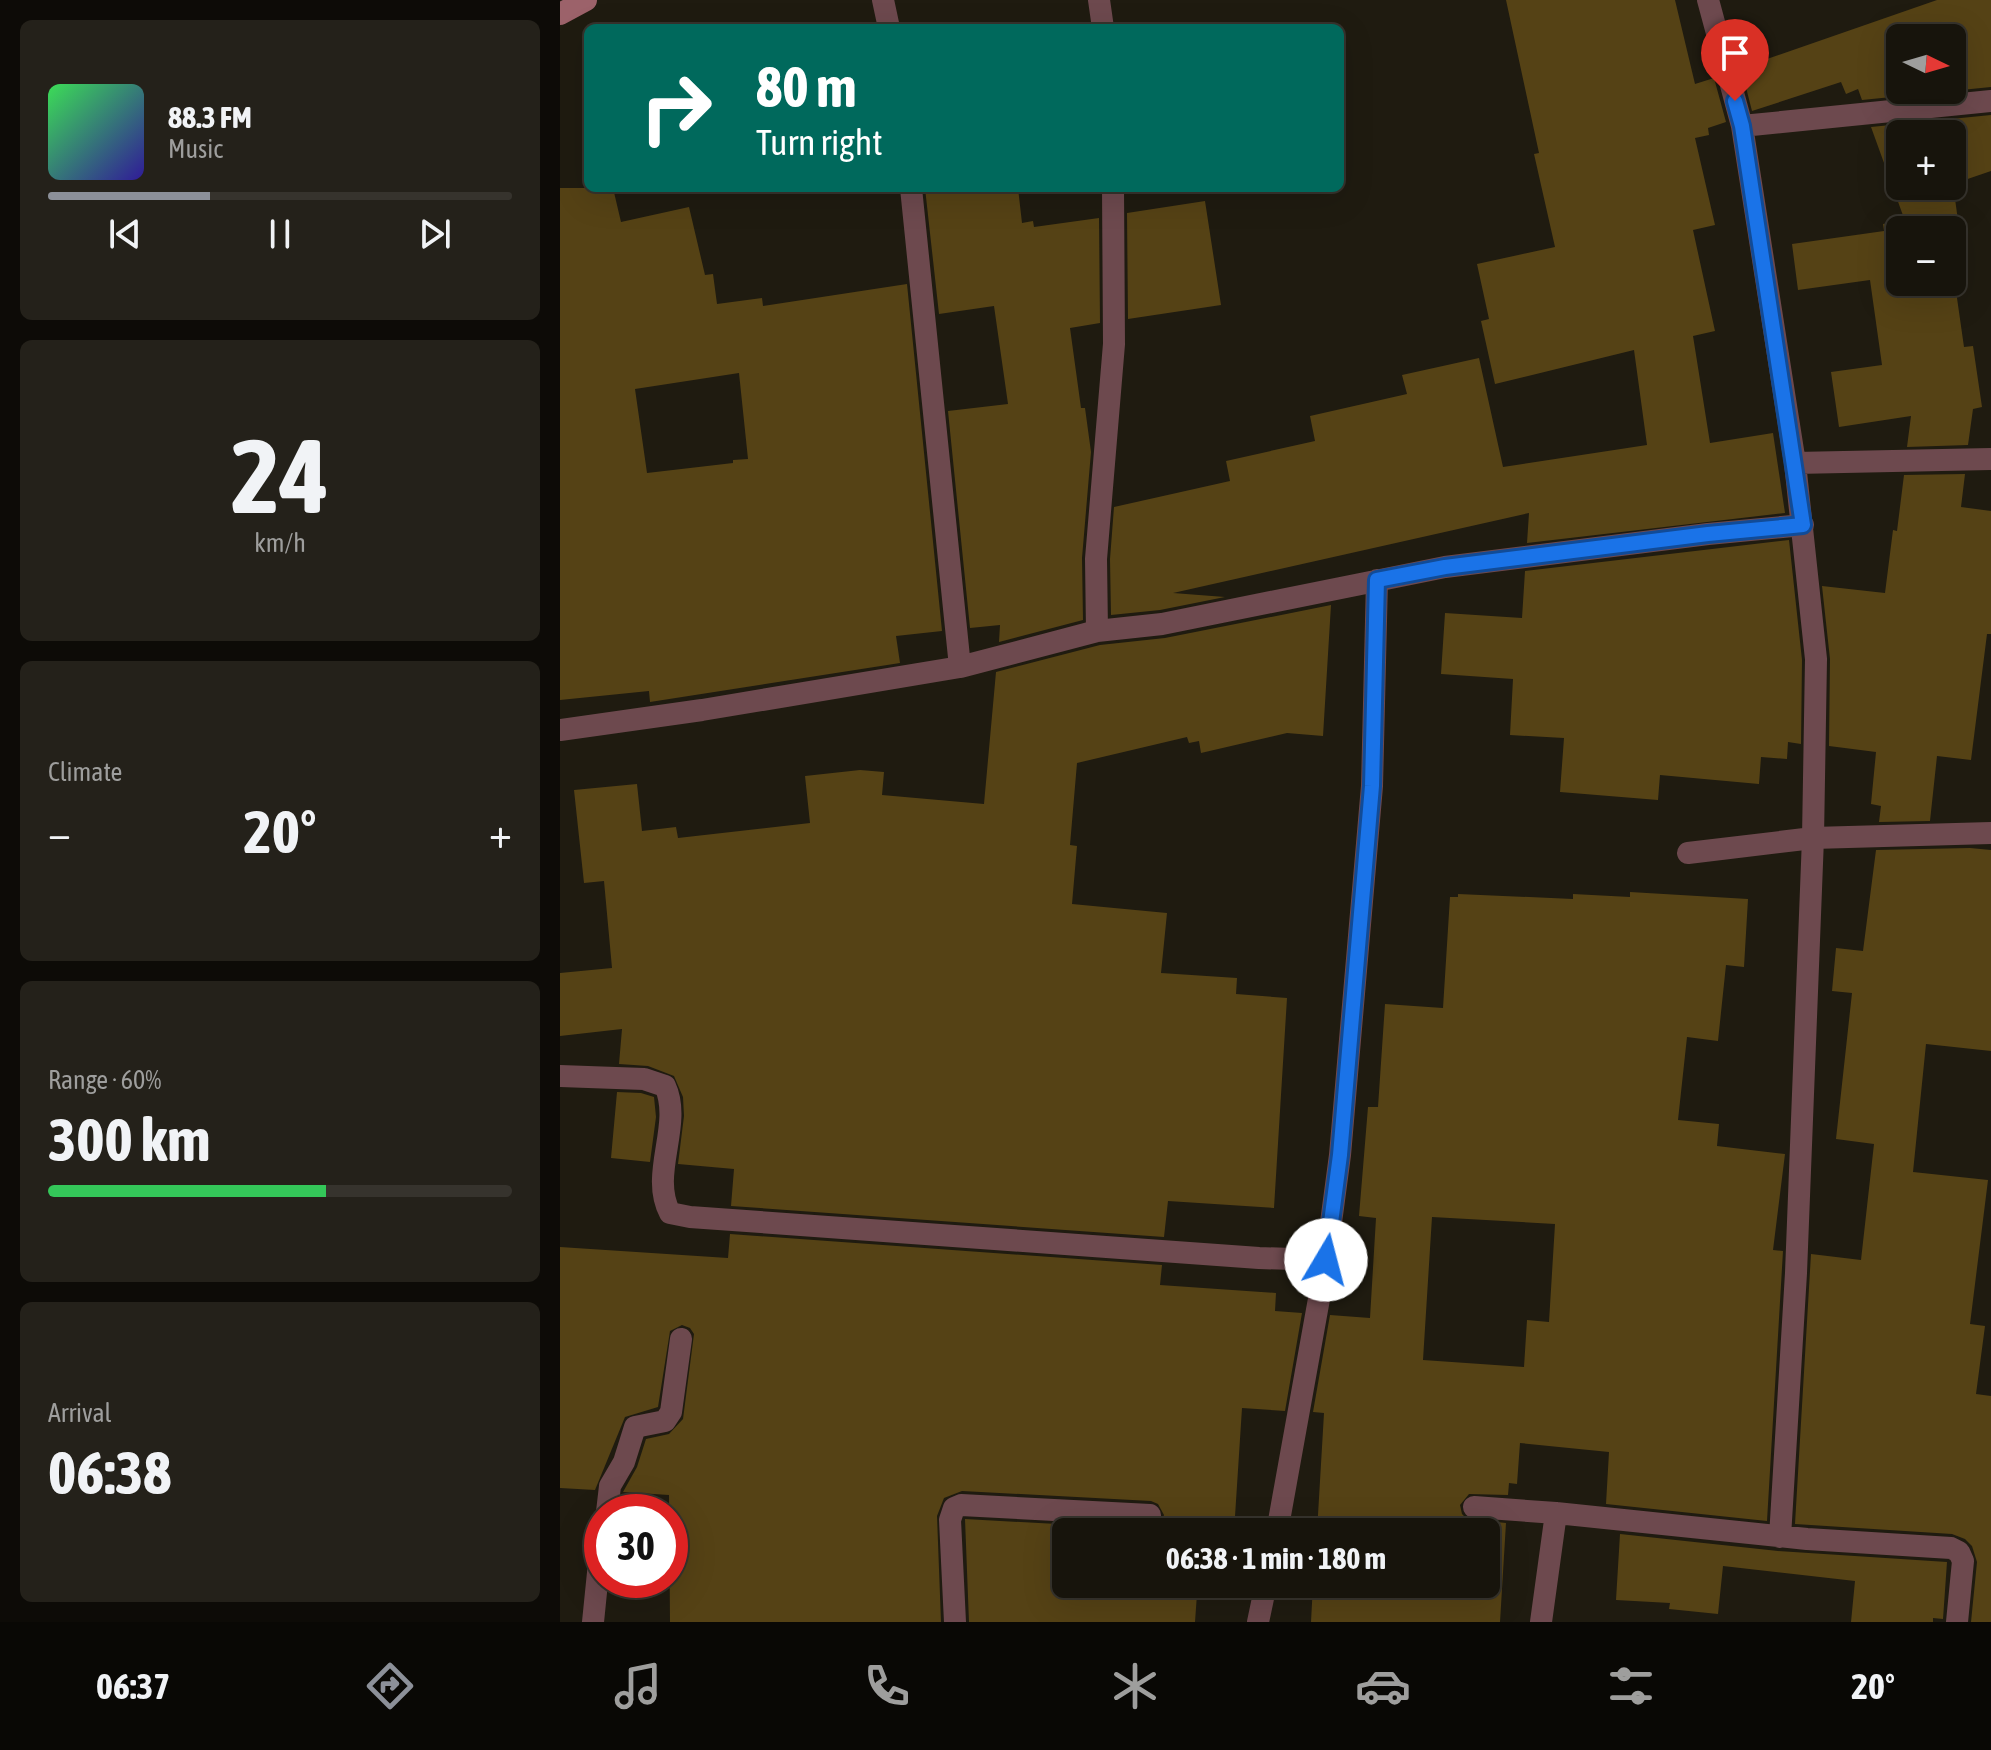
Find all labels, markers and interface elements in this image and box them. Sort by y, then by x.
pin [1701,19,1769,101]
north arrow [1886,24,1966,104]
map controls [1886,24,1966,296]
icon: arrive [1713,31,1757,75]
text: 80 m [756,55,857,119]
icon: right [624,56,728,160]
text: 88.3 FM [168,100,252,134]
button: + [1886,120,1966,200]
text: Turn right [756,121,883,163]
text: Music [168,134,223,164]
icon: previous [103,212,147,256]
icon: pause [258,212,302,256]
icon: next [413,212,457,256]
button: − [1886,216,1966,296]
text: 24 [231,416,329,535]
text: km/h [254,528,306,558]
text: Climate [48,757,122,787]
text: 20° [244,797,316,866]
text: − [48,807,71,857]
text: + [489,807,512,857]
text: Range · 60% [48,1065,161,1095]
text: 300 km [48,1105,210,1174]
position arrow [1284,1218,1368,1302]
text: Arrival [48,1398,112,1428]
text: 06:38 [48,1438,171,1507]
speed limit sign: 30 [584,1494,688,1598]
text: 06:38 · 1 min · 180 m [1166,1541,1386,1575]
icon: directions [362,1658,418,1714]
icon: music [610,1658,666,1714]
icon: phone [859,1658,915,1714]
icon: climate [1107,1658,1163,1714]
icon: car [1355,1658,1411,1714]
icon: filters [1603,1658,1659,1714]
text: 06:37 [96,1665,170,1707]
text: 20° [1851,1665,1895,1707]

